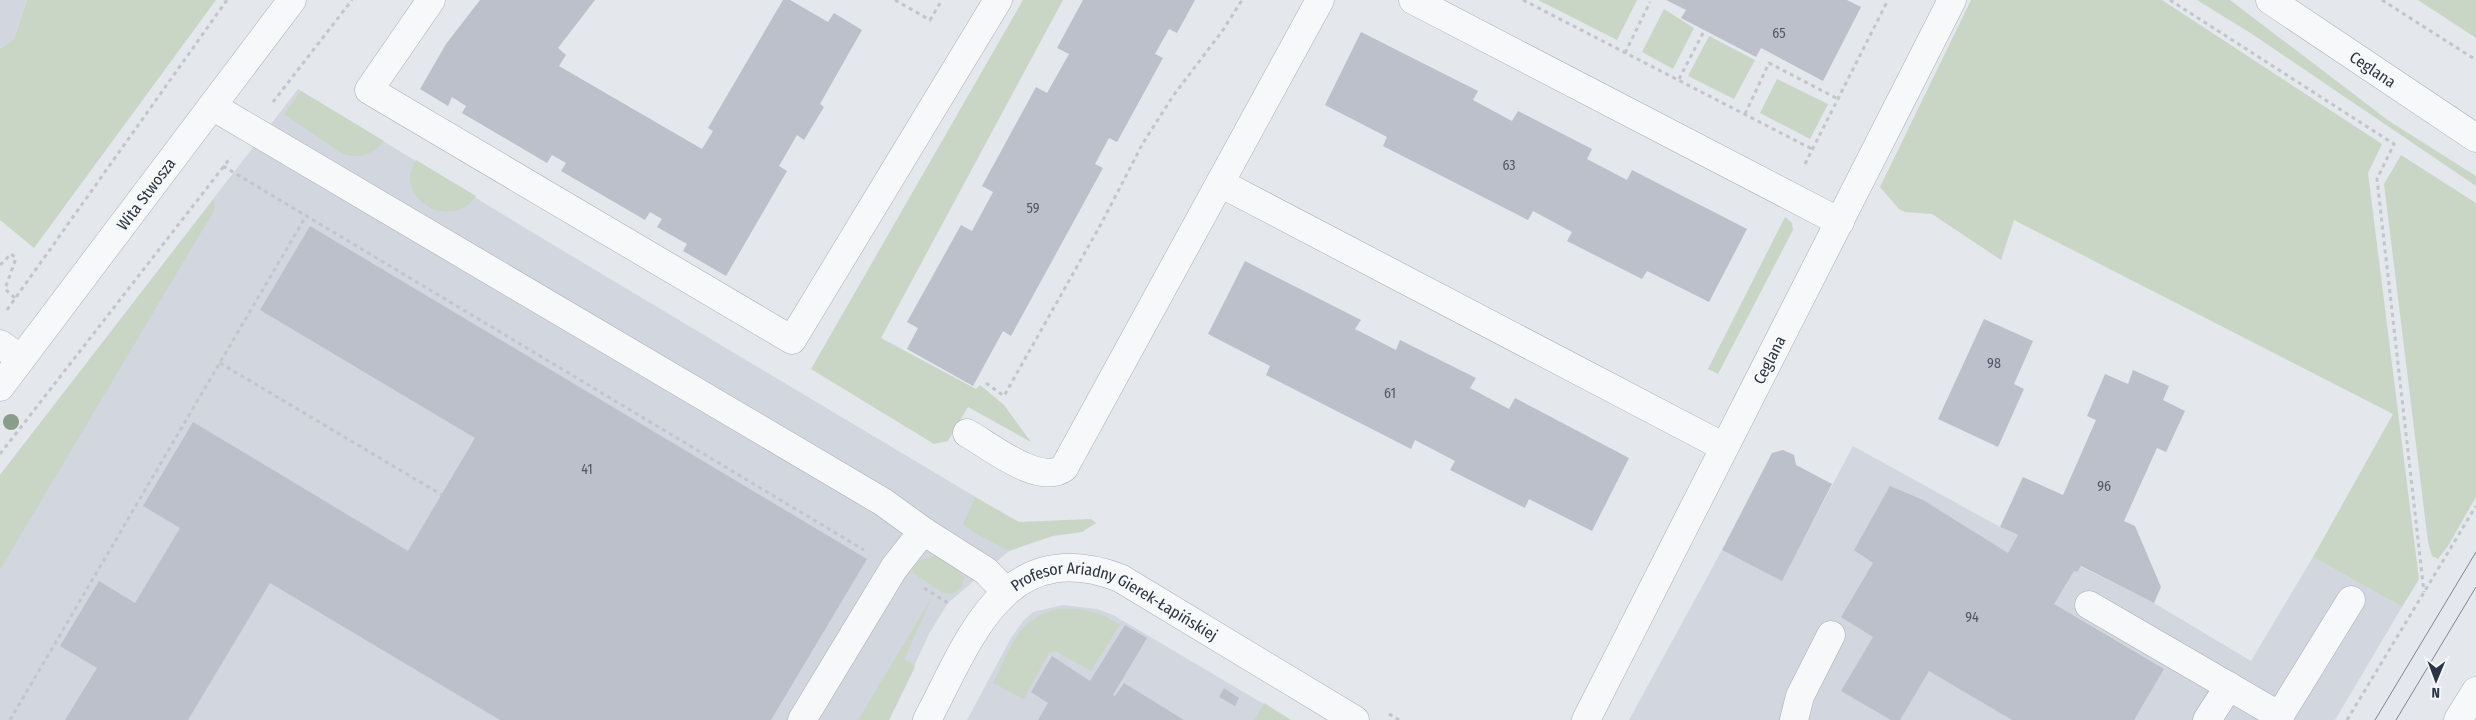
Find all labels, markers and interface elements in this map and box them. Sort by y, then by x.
house number: 65 [1772,25,1786,42]
street label: Ceglana [2346,47,2400,91]
street label: Wita Stwosza [112,154,179,234]
house number: 63 [1502,157,1516,174]
house number: 59 [1026,200,1040,217]
street label: Ceglana [1749,332,1789,387]
house number: 98 [1987,355,2001,372]
house number: 61 [1384,385,1396,402]
house number: 41 [581,461,593,478]
house number: 96 [2097,478,2111,495]
street label: Profesor Ariadny Gierek-Łapińskiej [1007,558,1221,644]
house number: 94 [1965,609,1979,626]
north arrow [2411,655,2461,705]
text: N [2431,684,2440,701]

